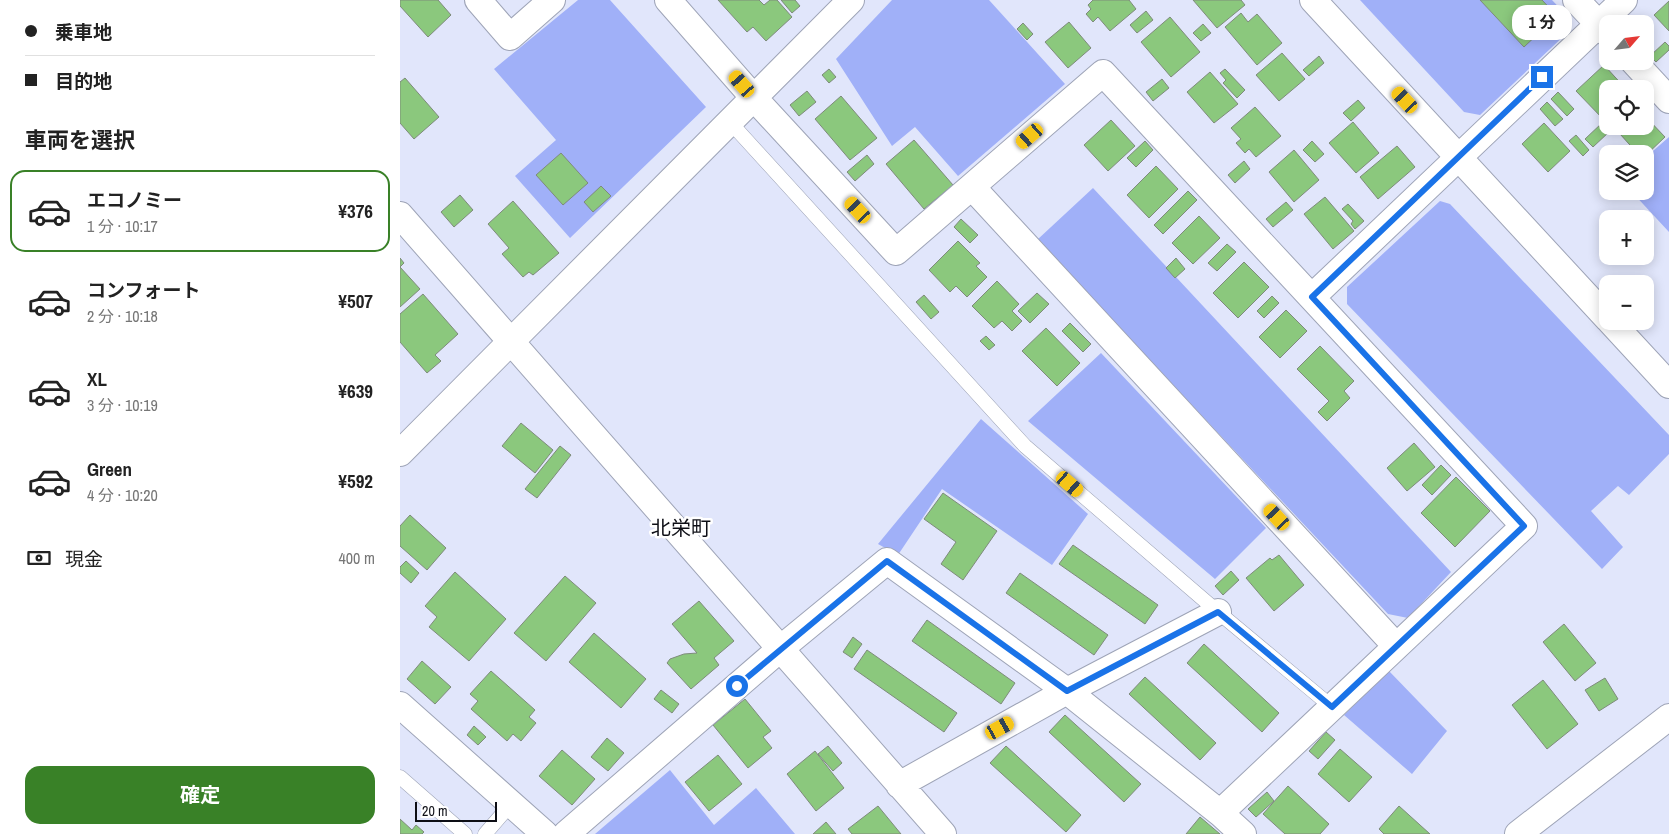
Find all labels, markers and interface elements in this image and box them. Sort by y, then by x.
callout: 1 分 [1512,5,1572,40]
text: 1 分 [1529,11,1555,33]
north arrow [1599,15,1654,70]
map controls [1599,15,1654,330]
text: 乗車地 [55,19,112,45]
route end [1531,66,1553,88]
text: 目的地 [55,68,112,94]
car [726,68,757,100]
button: locate [1599,80,1654,135]
car [1389,84,1420,116]
car [1013,120,1046,152]
text: 車両を選択 [25,125,135,155]
button: layers [1599,145,1654,200]
text: エコノミー [87,187,182,213]
icon: car [27,189,72,234]
car [842,194,873,226]
text: ¥376 [338,198,373,224]
button: + [1599,210,1654,265]
text: 1 分 · 10:17 [87,215,158,237]
button: − [1599,275,1654,330]
text: コンフォート [87,277,200,303]
icon: car [27,279,72,324]
text: ¥507 [338,288,373,314]
text: 2 分 · 10:18 [87,305,158,327]
text: XL [87,366,107,392]
icon: car [27,369,72,414]
text: ¥639 [338,378,373,404]
text: 3 分 · 10:19 [87,394,158,416]
text: Green [87,456,132,482]
icon: car [27,459,72,504]
text: ¥592 [338,468,373,494]
car [1053,468,1086,500]
text: 4 分 · 10:20 [87,484,158,506]
car [1261,501,1292,533]
district label: 北栄町 [651,514,711,541]
icon: cash [25,544,53,572]
text: 現金 [65,546,103,572]
text: 400 m [339,547,375,569]
route start [726,675,748,697]
car [983,714,1016,742]
button: 確定 [25,766,375,824]
scale bar [415,799,498,822]
text: 20 m [422,802,448,820]

